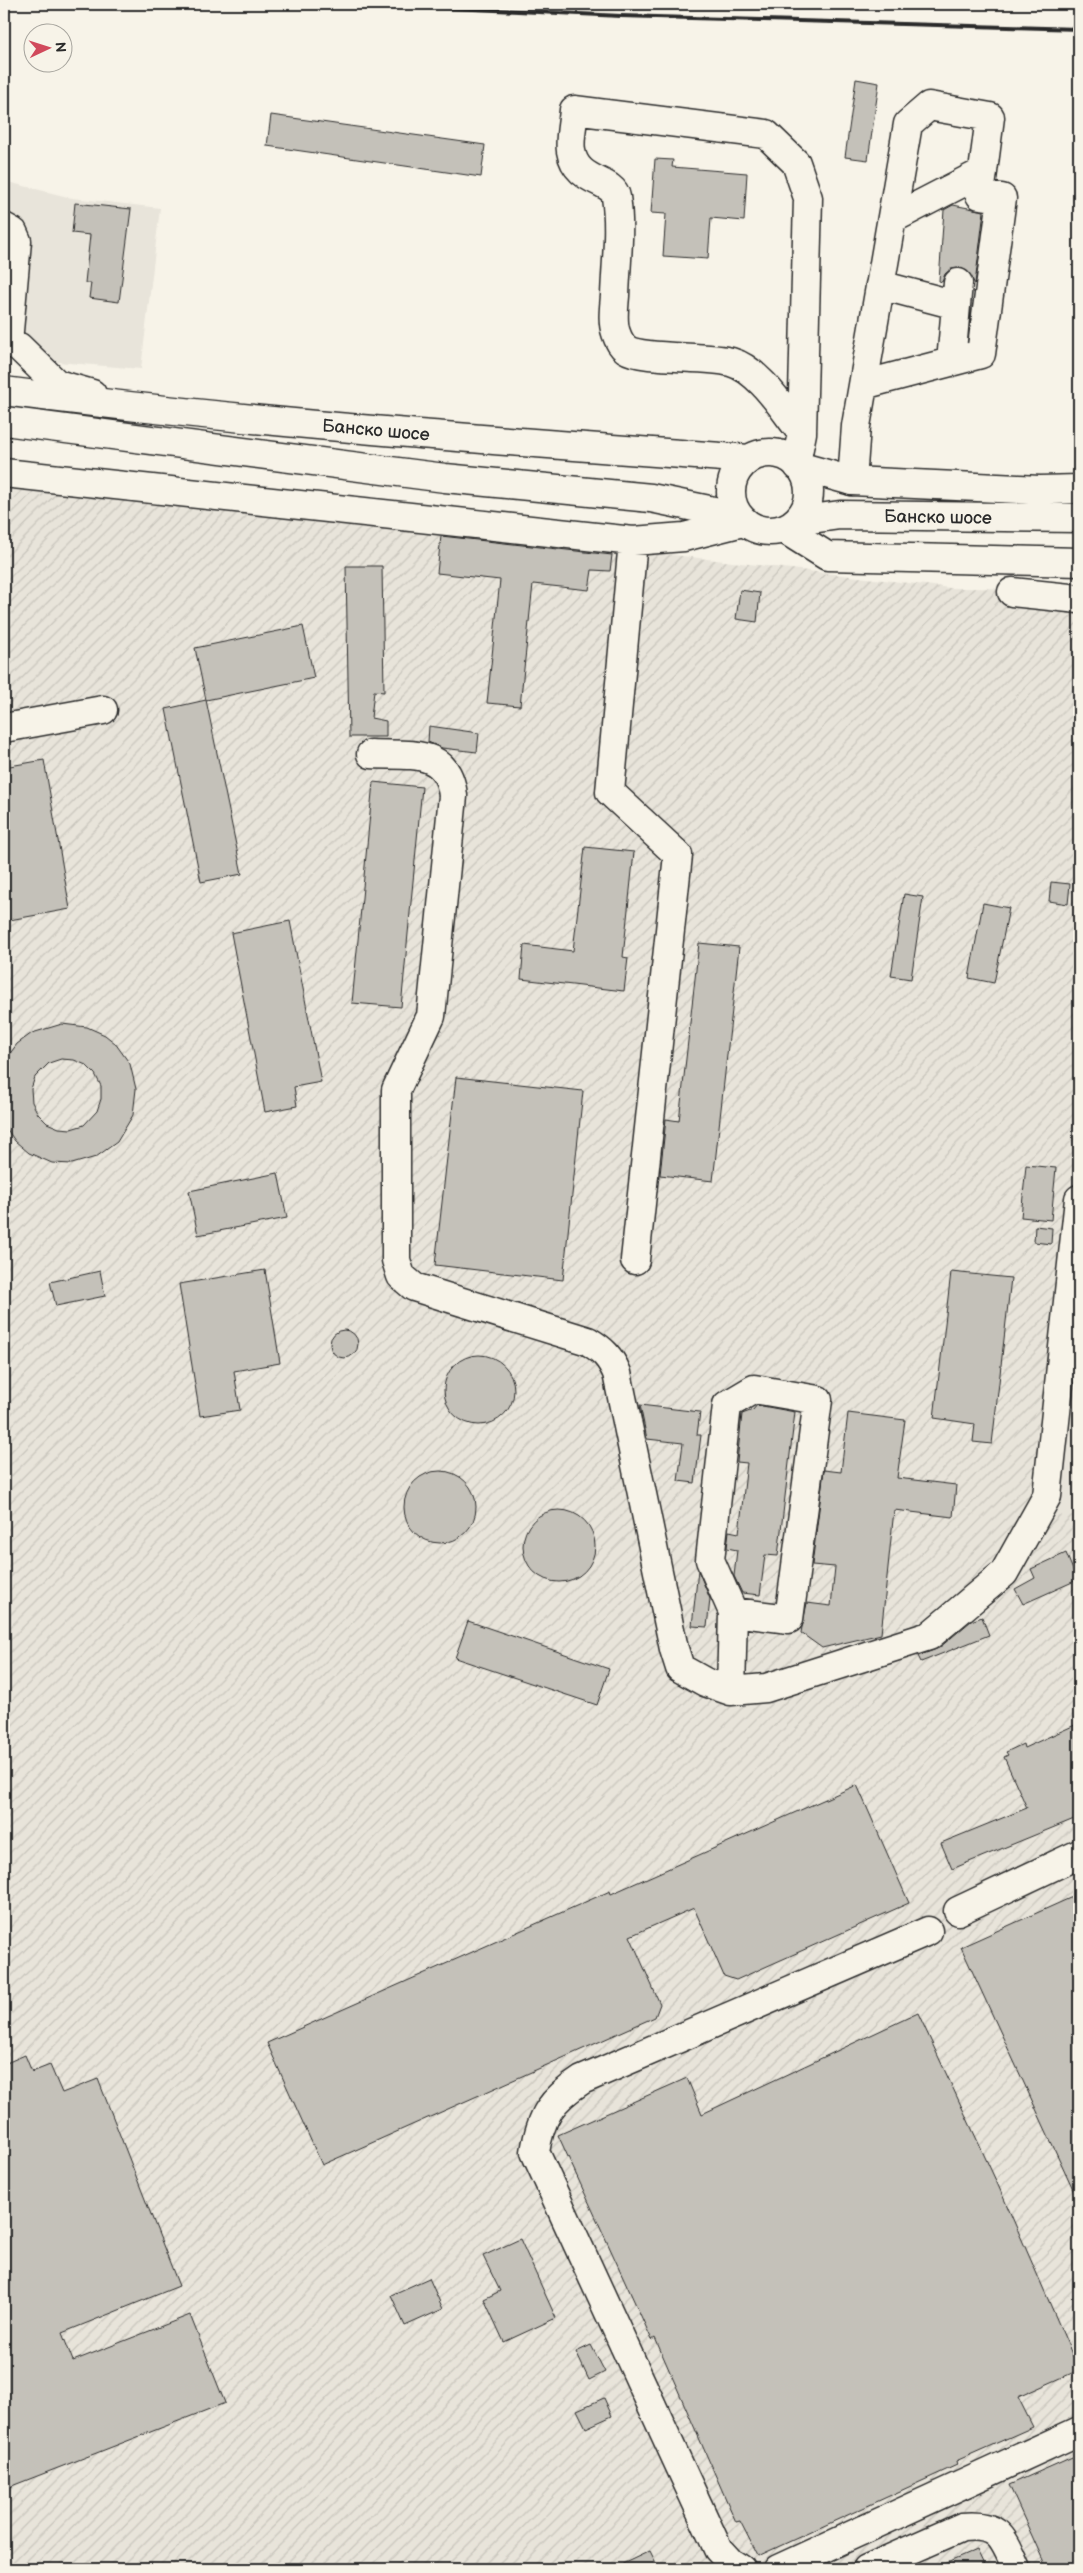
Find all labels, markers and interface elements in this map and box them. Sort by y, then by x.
north arrow [22,22,72,72]
text: N [52,41,69,53]
street label: Банско шосе [321,415,431,446]
street label: Банско шосе [884,506,992,529]

